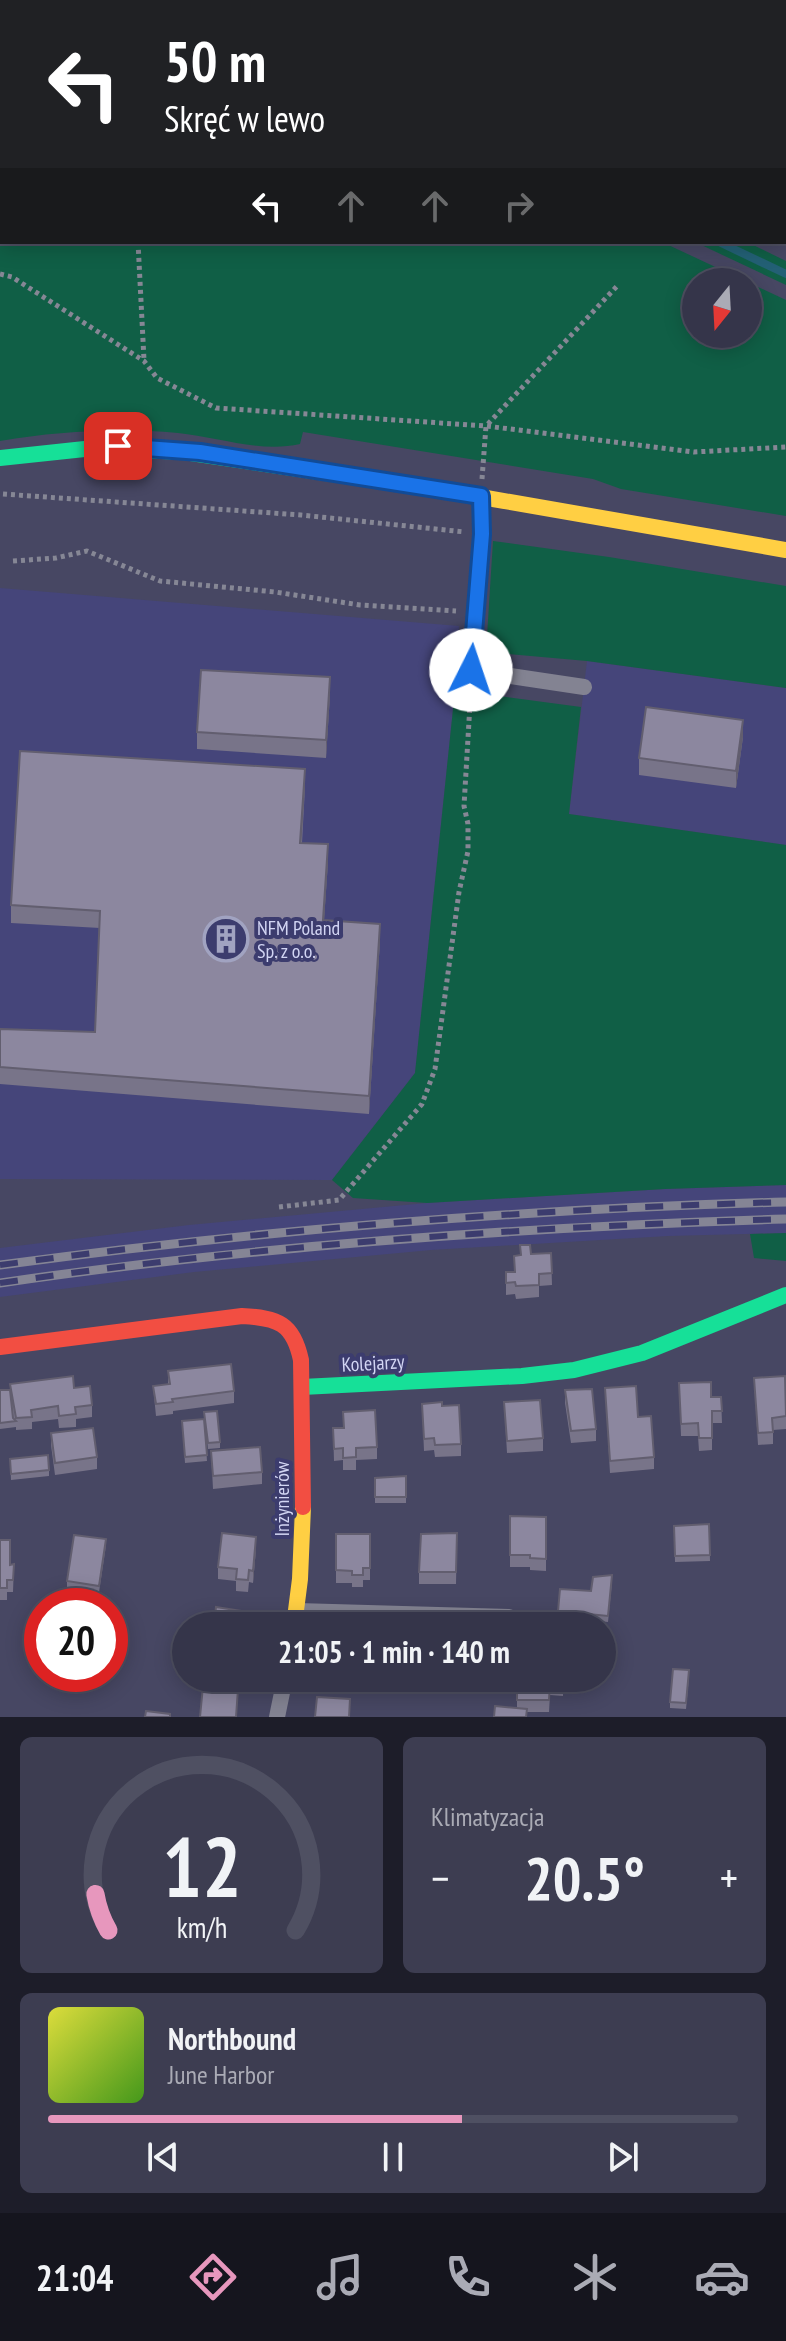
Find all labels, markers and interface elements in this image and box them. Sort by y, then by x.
text: 50 m [164,25,266,97]
icon: left [32,32,136,136]
text: Skręć w lewo [164,95,325,142]
icon: left [245,184,289,228]
icon: ahead [329,184,373,228]
icon: ahead [413,184,457,228]
icon: right [497,184,541,228]
north arrow [682,268,762,348]
map controls [682,268,762,348]
pin [84,412,152,480]
icon: arrive [96,424,140,468]
position arrow [429,628,513,712]
building icon: NFM Poland Sp. z o.o. [202,915,250,963]
place label: NFM Poland Sp. z o.o. [257,915,340,964]
street label: Kolejarzy [341,1348,406,1378]
street label: Inżynierów [269,1461,295,1537]
speed limit sign: 20 [24,1588,128,1692]
text: 21:05 · 1 min · 140 m [278,1632,510,1671]
text: Klimatyzacja [431,1800,544,1833]
text: 12 [162,1812,241,1920]
text: 20.5° [524,1839,645,1917]
text: − [431,1849,449,1906]
text: + [720,1849,738,1906]
text: km/h [176,1909,227,1946]
text: Northbound [168,2019,296,2058]
text: June Harbor [168,2058,274,2091]
icon: previous [141,2135,185,2179]
icon: pause [371,2135,415,2179]
icon: next [601,2135,645,2179]
icon: directions [185,2249,241,2305]
icon: music [312,2249,368,2305]
icon: phone [440,2249,496,2305]
icon: climate [567,2249,623,2305]
icon: car [694,2249,750,2305]
text: 21:04 [36,2254,114,2301]

